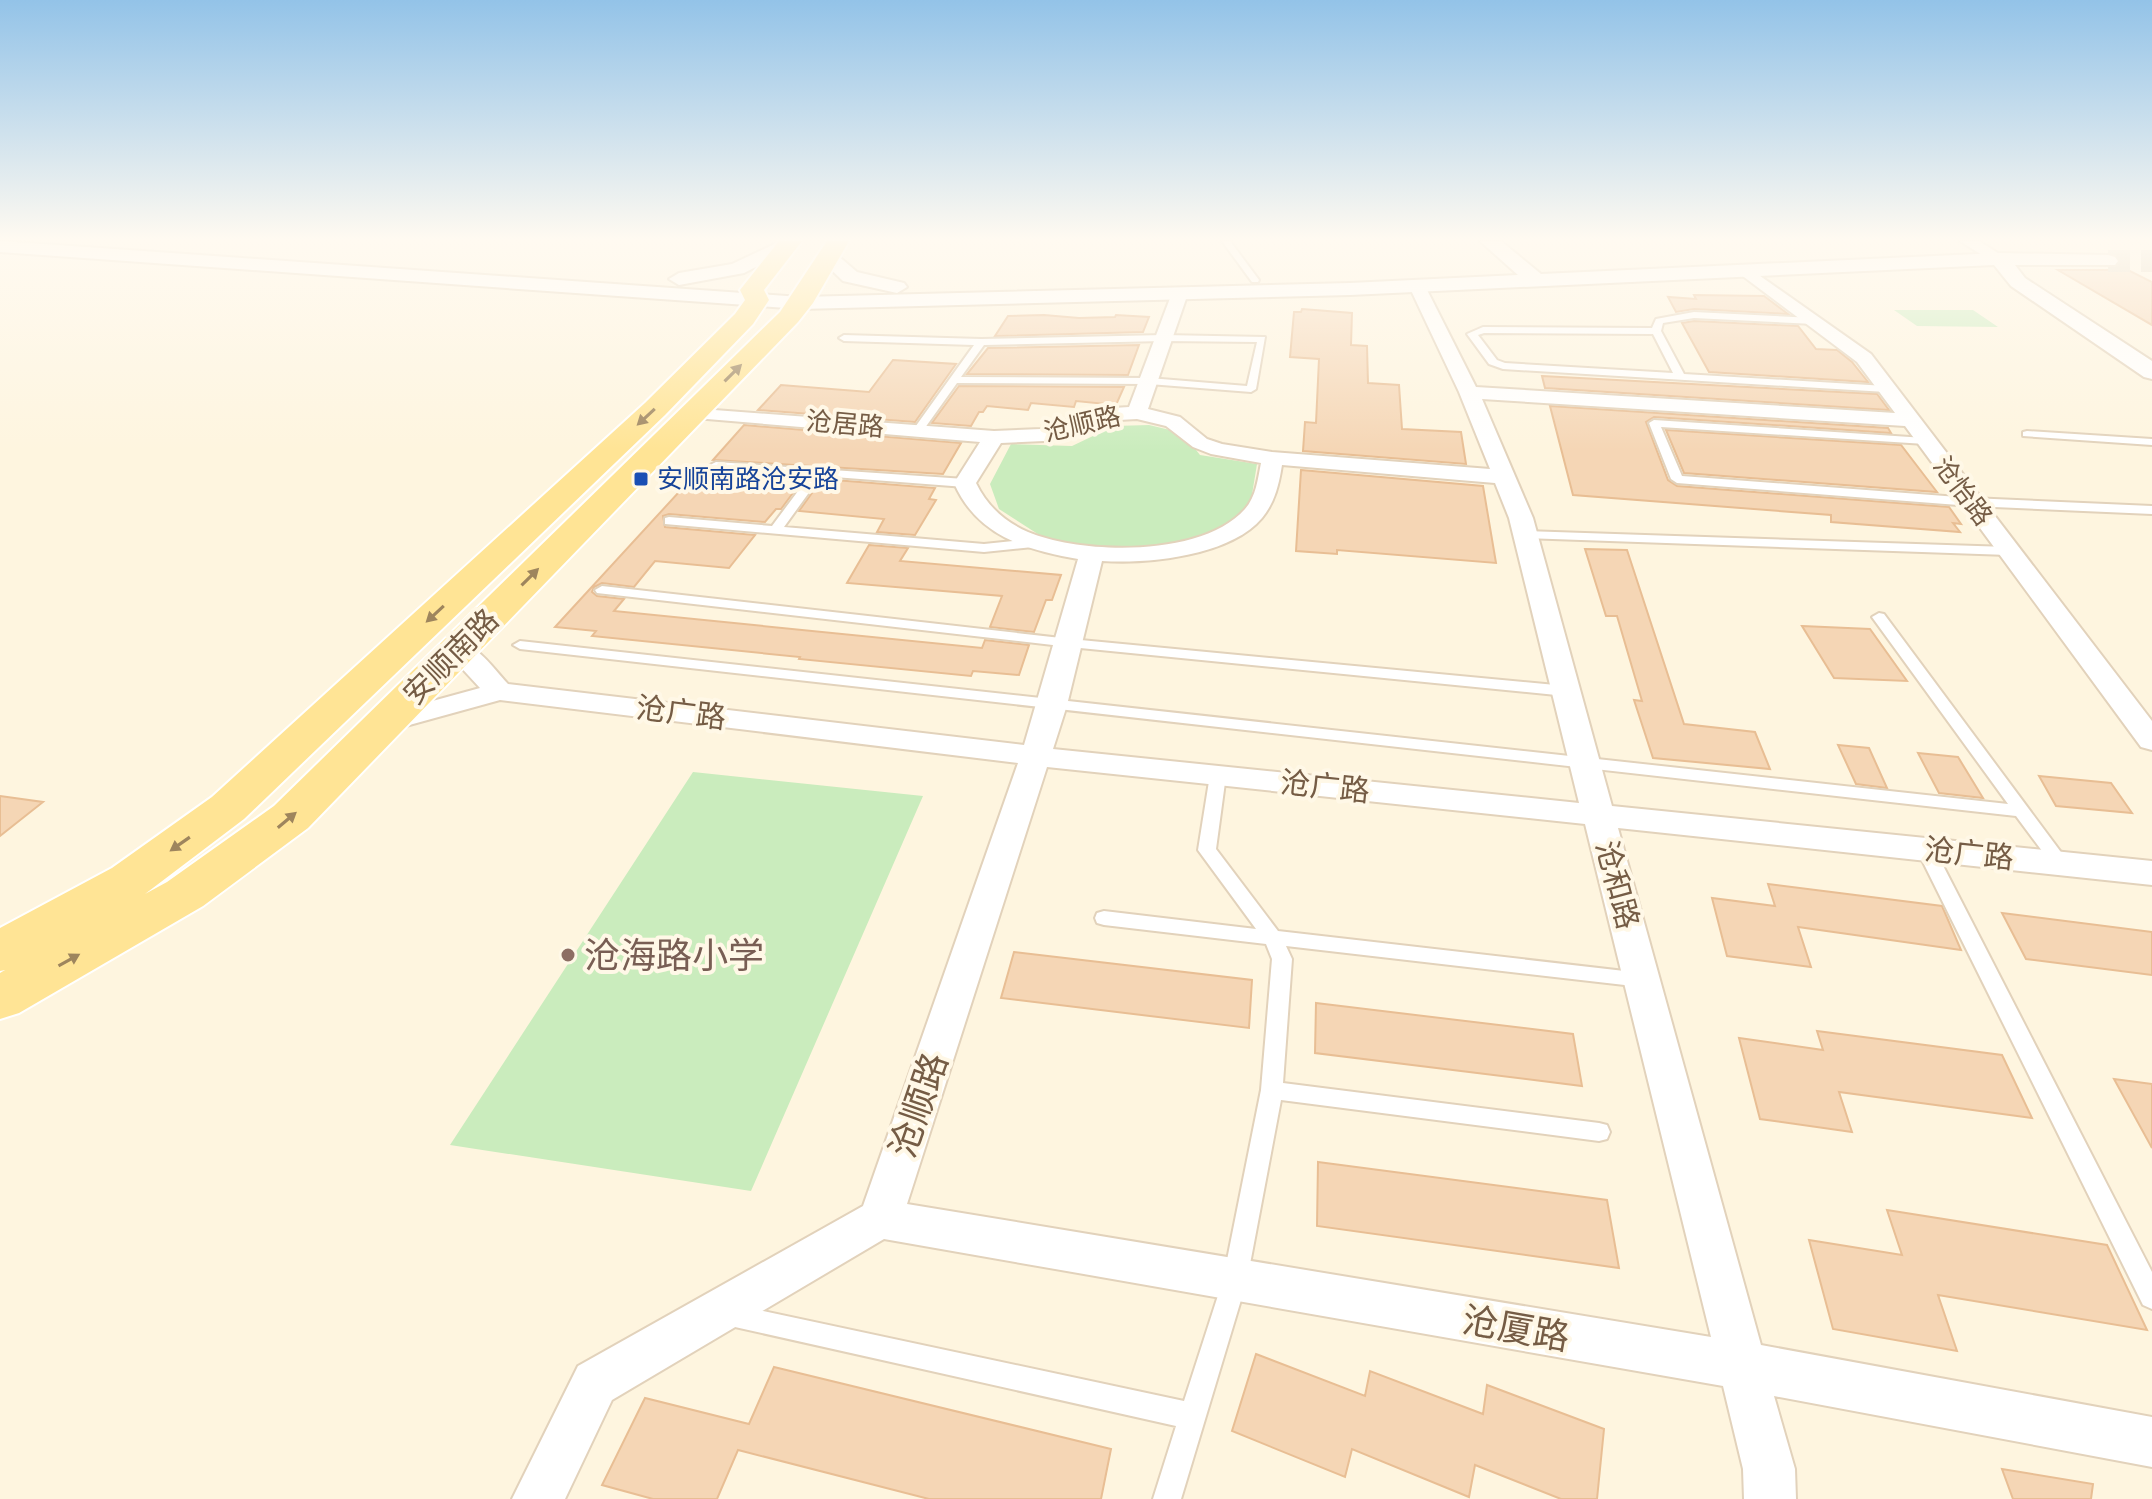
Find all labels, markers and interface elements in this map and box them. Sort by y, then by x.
one-way arrow [724,364,742,383]
street label: 沧顺路 [1040,399,1124,449]
street label: 沧居路 [805,404,885,444]
one-way arrow [636,408,655,426]
street label: 沧怡路 [1926,450,2000,532]
place label: 安顺南路沧安路 [657,462,839,496]
marker: 安顺南路沧安路 [632,470,650,488]
one-way arrow [520,568,539,587]
street label: 安顺南路 [394,600,507,713]
one-way arrow [426,605,445,623]
street label: 沧广路 [634,688,728,737]
street label: 沧广路 [1278,762,1372,811]
one-way arrow [276,812,296,829]
street label: 沧广路 [1922,829,2016,878]
one-way arrow [169,836,190,851]
street label: 沧和路 [1587,836,1648,933]
place label: 沧海路小学 [584,933,764,979]
marker: 沧海路小学 [559,946,577,964]
one-way arrow [57,954,80,967]
street label: 沧顺路 [880,1047,958,1164]
street label: 沧厦路 [1459,1297,1573,1361]

